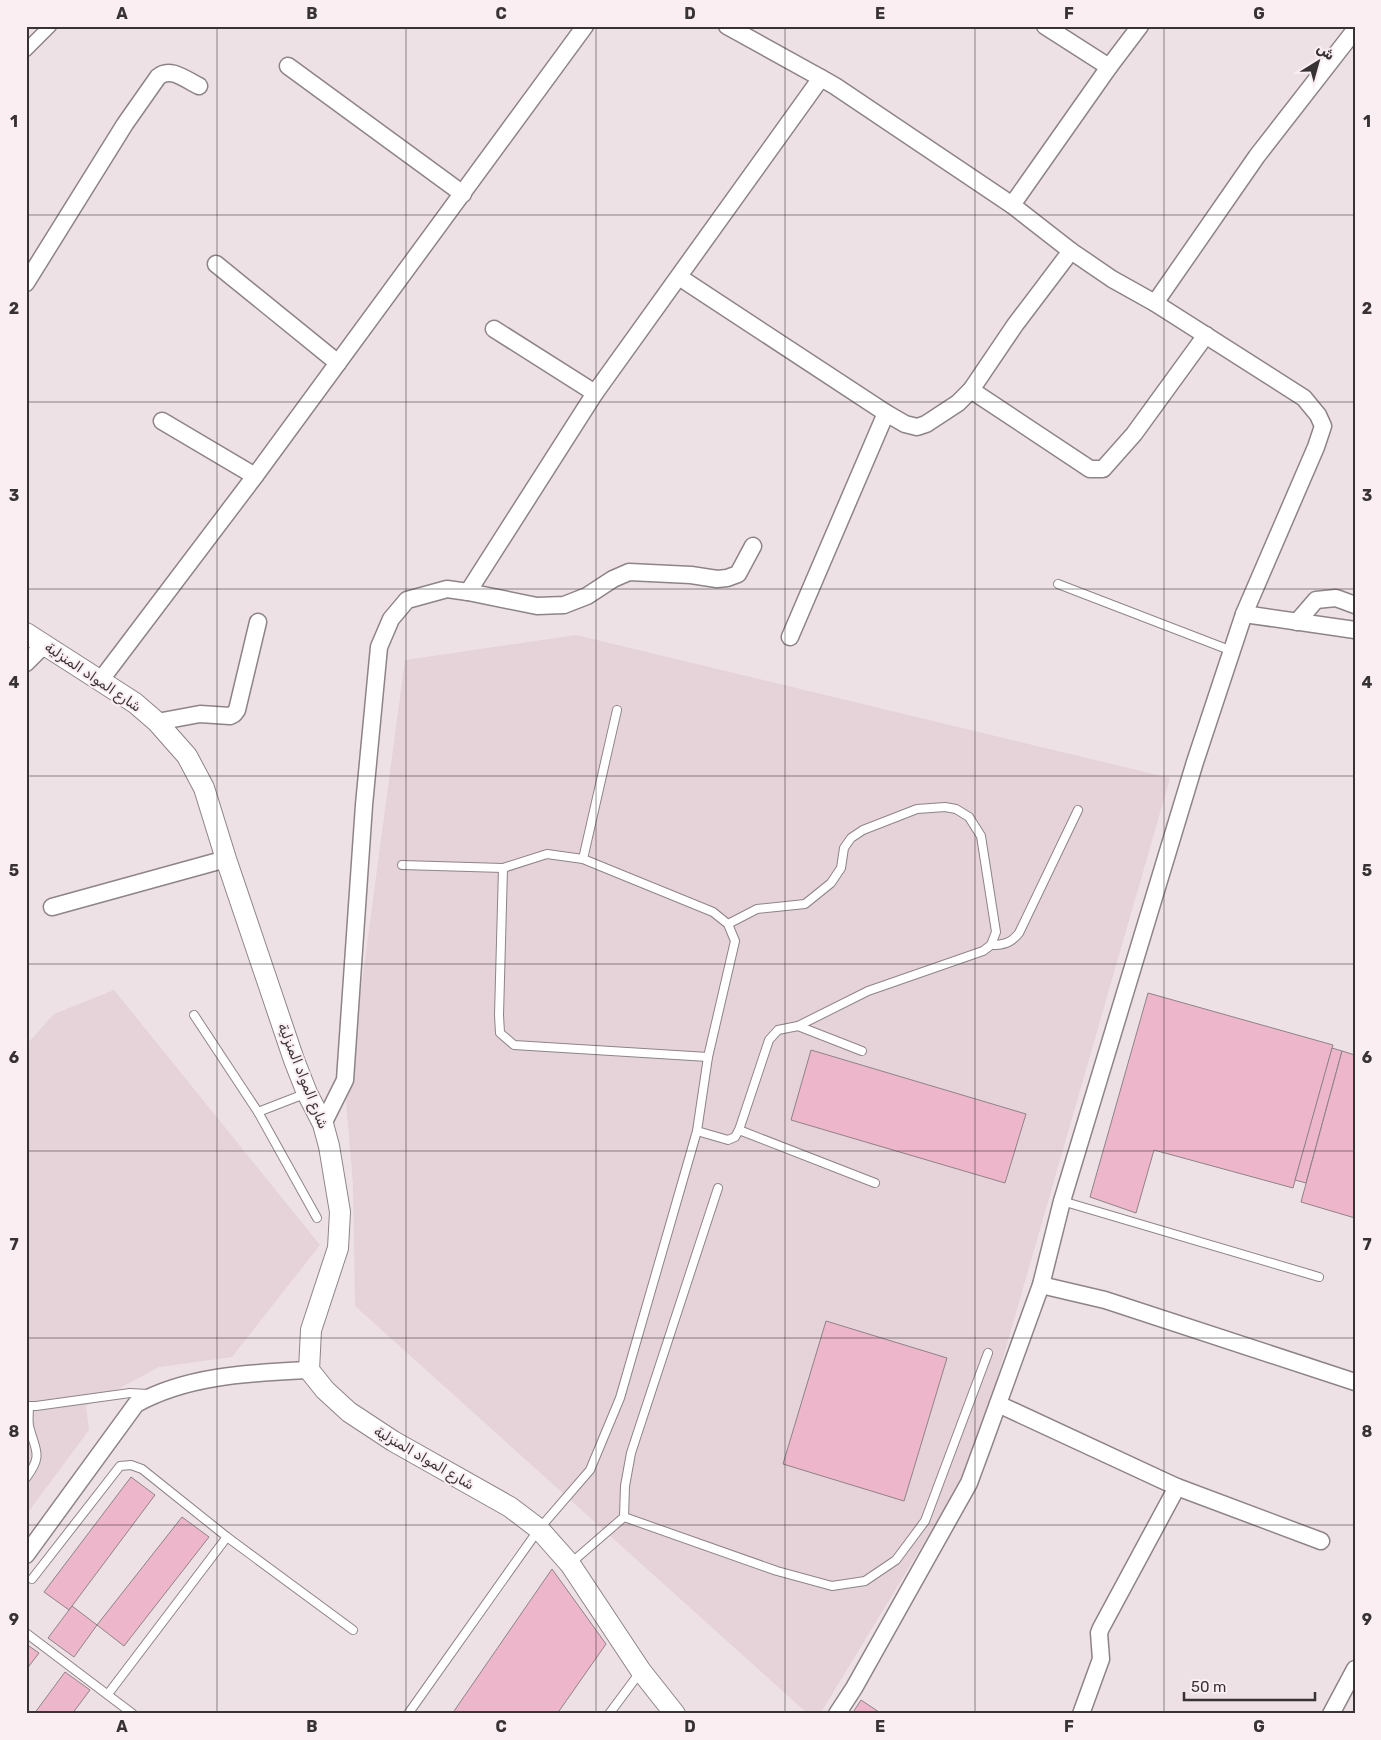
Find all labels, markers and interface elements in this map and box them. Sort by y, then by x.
text: A [116,4,128,23]
text: B [306,4,318,23]
text: C [495,4,507,23]
text: D [684,4,696,23]
text: E [875,4,885,23]
text: F [1064,4,1074,23]
text: G [1253,4,1265,23]
north arrow [1294,38,1344,88]
text: ش [1313,40,1338,64]
text: 1 [10,112,18,131]
text: 1 [1363,112,1371,131]
text: 2 [9,299,19,318]
text: 2 [1362,299,1372,318]
text: 3 [9,486,19,505]
text: 3 [1362,486,1372,505]
street label: شارع المواد المنزلية [40,638,144,717]
text: 4 [9,673,20,692]
text: 4 [1362,673,1373,692]
text: 5 [9,861,19,880]
text: 5 [1362,861,1372,880]
street label: شارع المواد المنزلية [272,1021,332,1132]
text: 6 [9,1048,19,1067]
text: 6 [1362,1048,1372,1067]
text: 7 [9,1235,19,1254]
text: 7 [1362,1235,1372,1254]
text: 8 [9,1422,20,1441]
street label: شارع المواد المنزلية [370,1422,477,1495]
text: 8 [1362,1422,1373,1441]
text: 9 [9,1610,19,1629]
text: 9 [1362,1610,1372,1629]
scale bar [1184,1670,1315,1702]
text: 50 m [1191,1678,1226,1696]
text: A [116,1717,128,1736]
text: B [306,1717,318,1736]
text: C [495,1717,507,1736]
text: D [684,1717,696,1736]
text: E [875,1717,885,1736]
text: F [1064,1717,1074,1736]
text: G [1253,1717,1265,1736]

